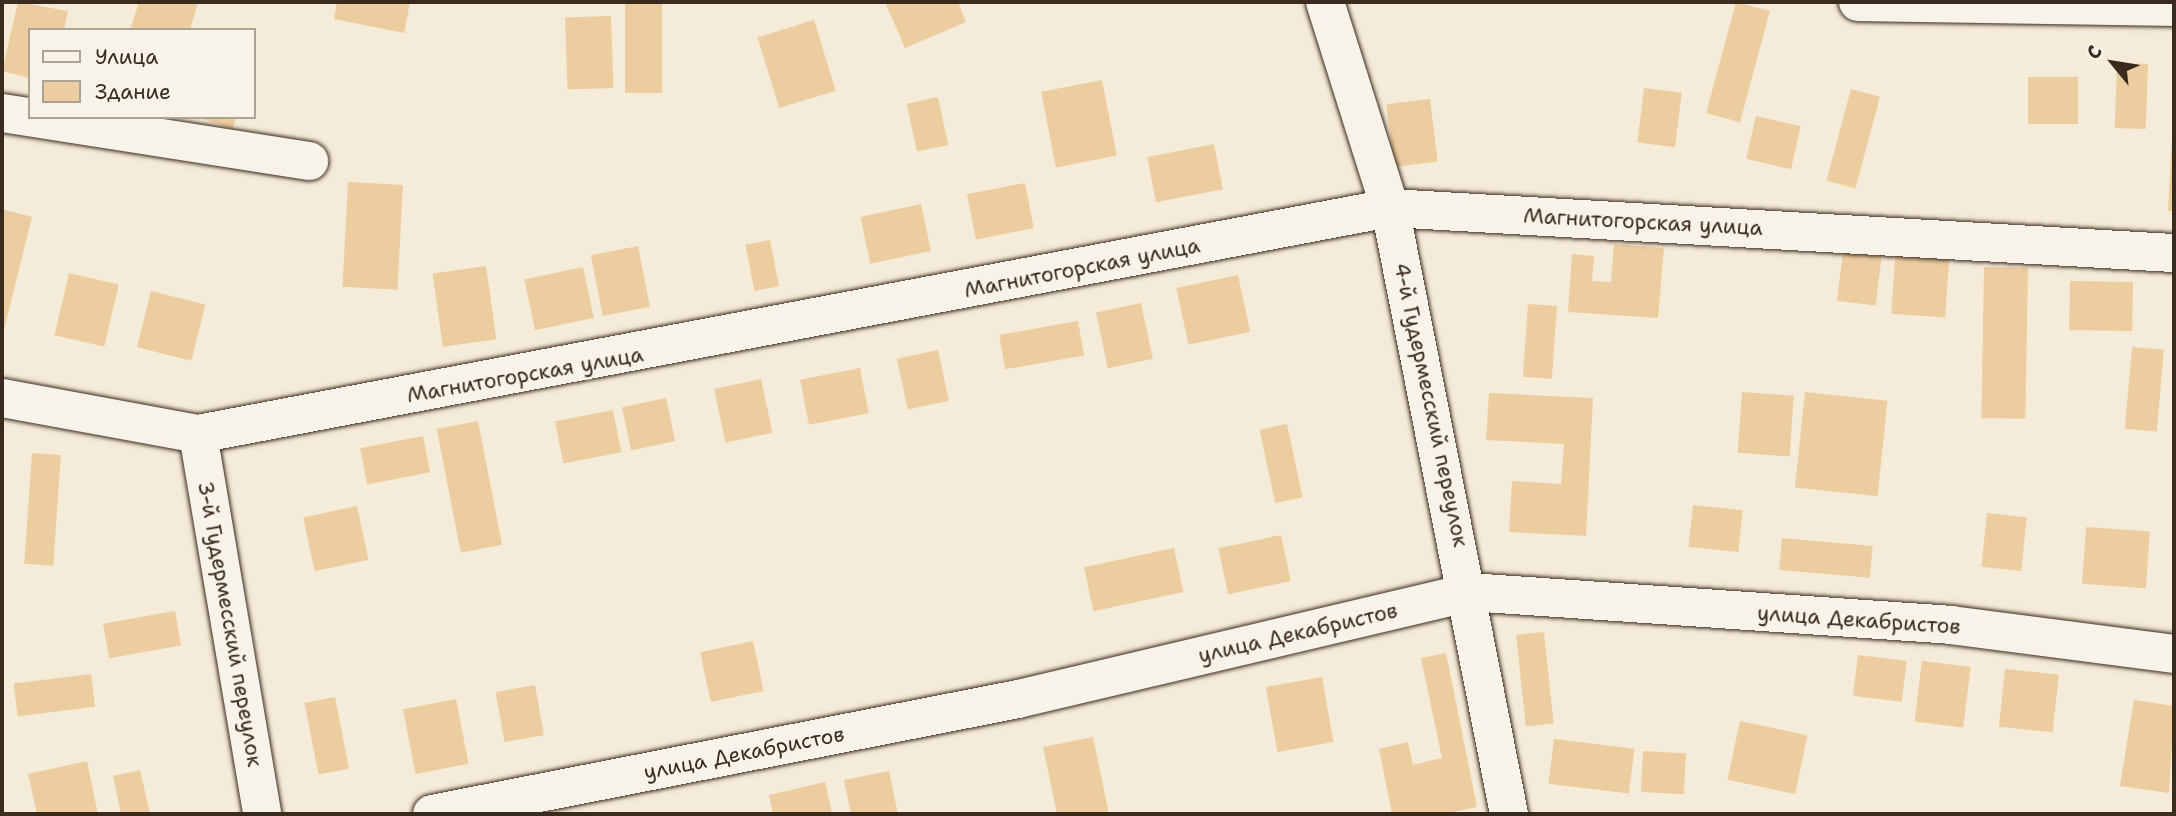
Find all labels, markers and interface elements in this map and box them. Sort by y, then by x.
legend [28,28,256,119]
north arrow [2078,28,2148,98]
text: С [2081,41,2108,64]
text: Улица [95,43,158,71]
text: Здание [95,78,171,106]
street label: Магнитогорская улица [1523,203,1763,241]
street label: Магнитогорская улица [962,233,1202,303]
street label: 4-й Гудермесский переулок [1389,261,1473,549]
street label: Магнитогорская улица [405,342,645,408]
street label: 3-й Гудермесский переулок [192,479,268,769]
street label: улица Декабристов [1196,598,1400,668]
street label: улица Декабристов [1757,600,1961,640]
street label: улица Декабристов [642,721,846,785]

